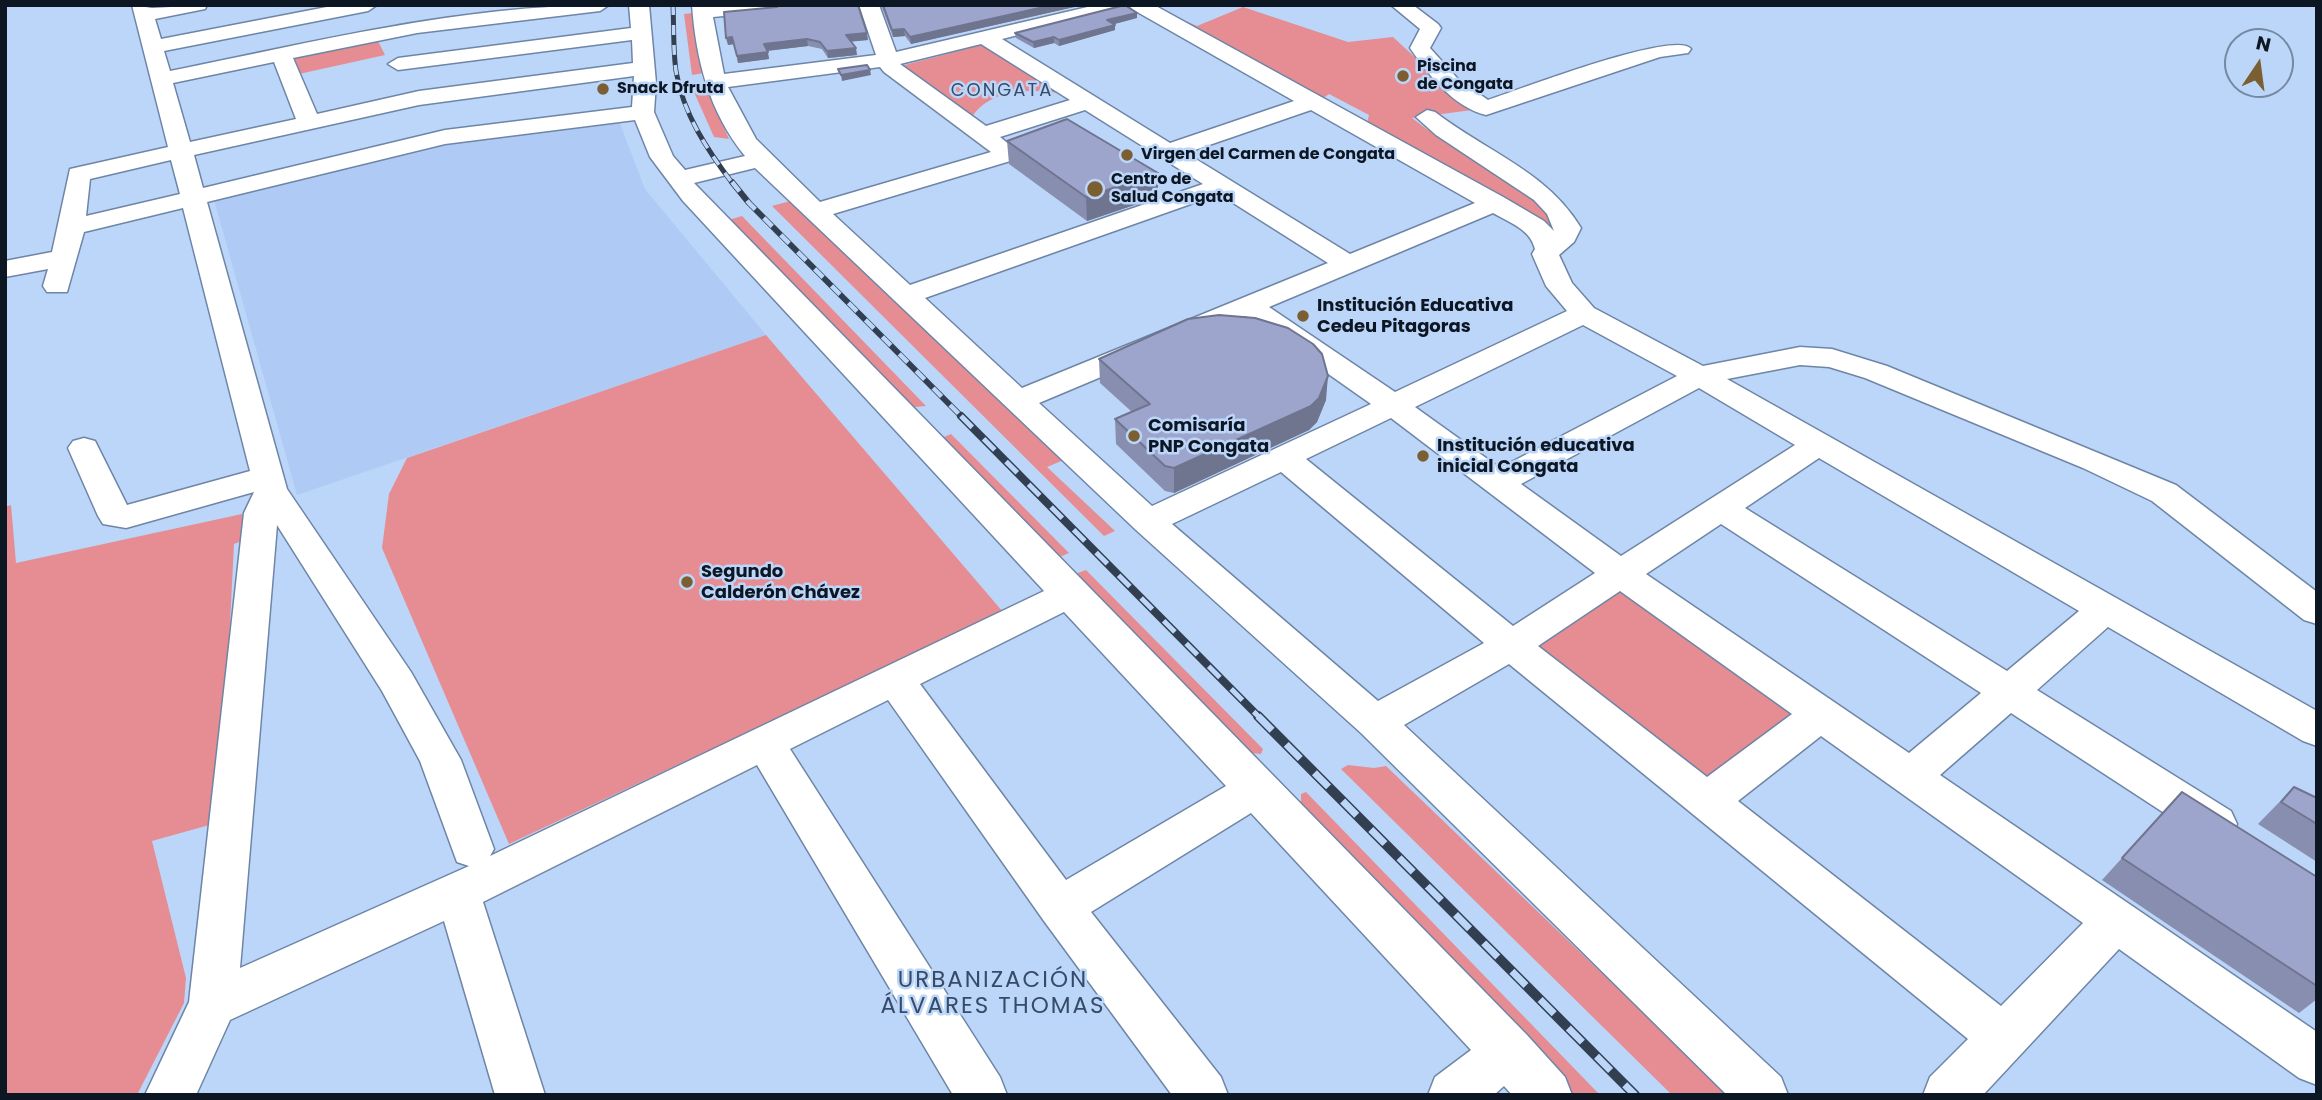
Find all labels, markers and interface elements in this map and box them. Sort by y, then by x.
north arrow [2224,28,2294,98]
text: N [2253,29,2273,59]
place label: Piscina de Congata [1417,57,1513,95]
marker: Piscina de Congata [1395,68,1411,84]
place label: Snack Dfruta [617,79,724,99]
district label: CONGATA [952,80,1052,102]
marker: Snack Dfruta [595,81,611,97]
place label: Virgen del Carmen de Congata [1141,145,1395,165]
marker: Virgen del Carmen de Congata [1119,147,1135,163]
place label: Centro de Salud Congata [1111,170,1234,208]
marker: Centro de Salud Congata [1085,179,1105,199]
place label: Institución Educativa Cedeu Pitagoras [1317,295,1513,338]
marker: Institución Educativa Cedeu Pitagoras [1295,308,1311,324]
place label: Comisaría PNP Congata [1148,415,1269,458]
marker: Comisaría PNP Congata [1126,428,1142,444]
place label: Institución educativa inicial Congata [1437,435,1635,478]
marker: Institución educativa inicial Congata [1415,448,1431,464]
place label: Segundo Calderón Chávez [701,561,860,604]
marker: Segundo Calderón Chávez [679,574,695,590]
district label: URBANIZACIÓN ÁLVARES THOMAS [882,967,1104,1021]

